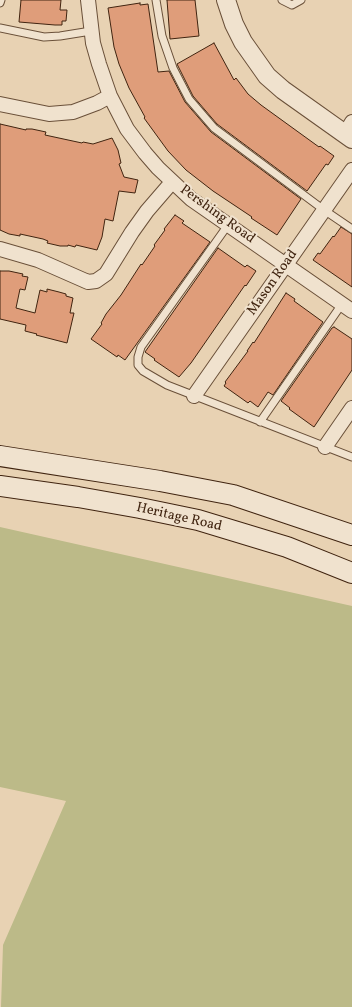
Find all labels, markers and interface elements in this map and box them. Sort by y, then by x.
street label: Pershing Road [176,182,258,248]
street label: Mason Road [244,247,302,319]
street label: Heritage Road [135,500,223,536]

